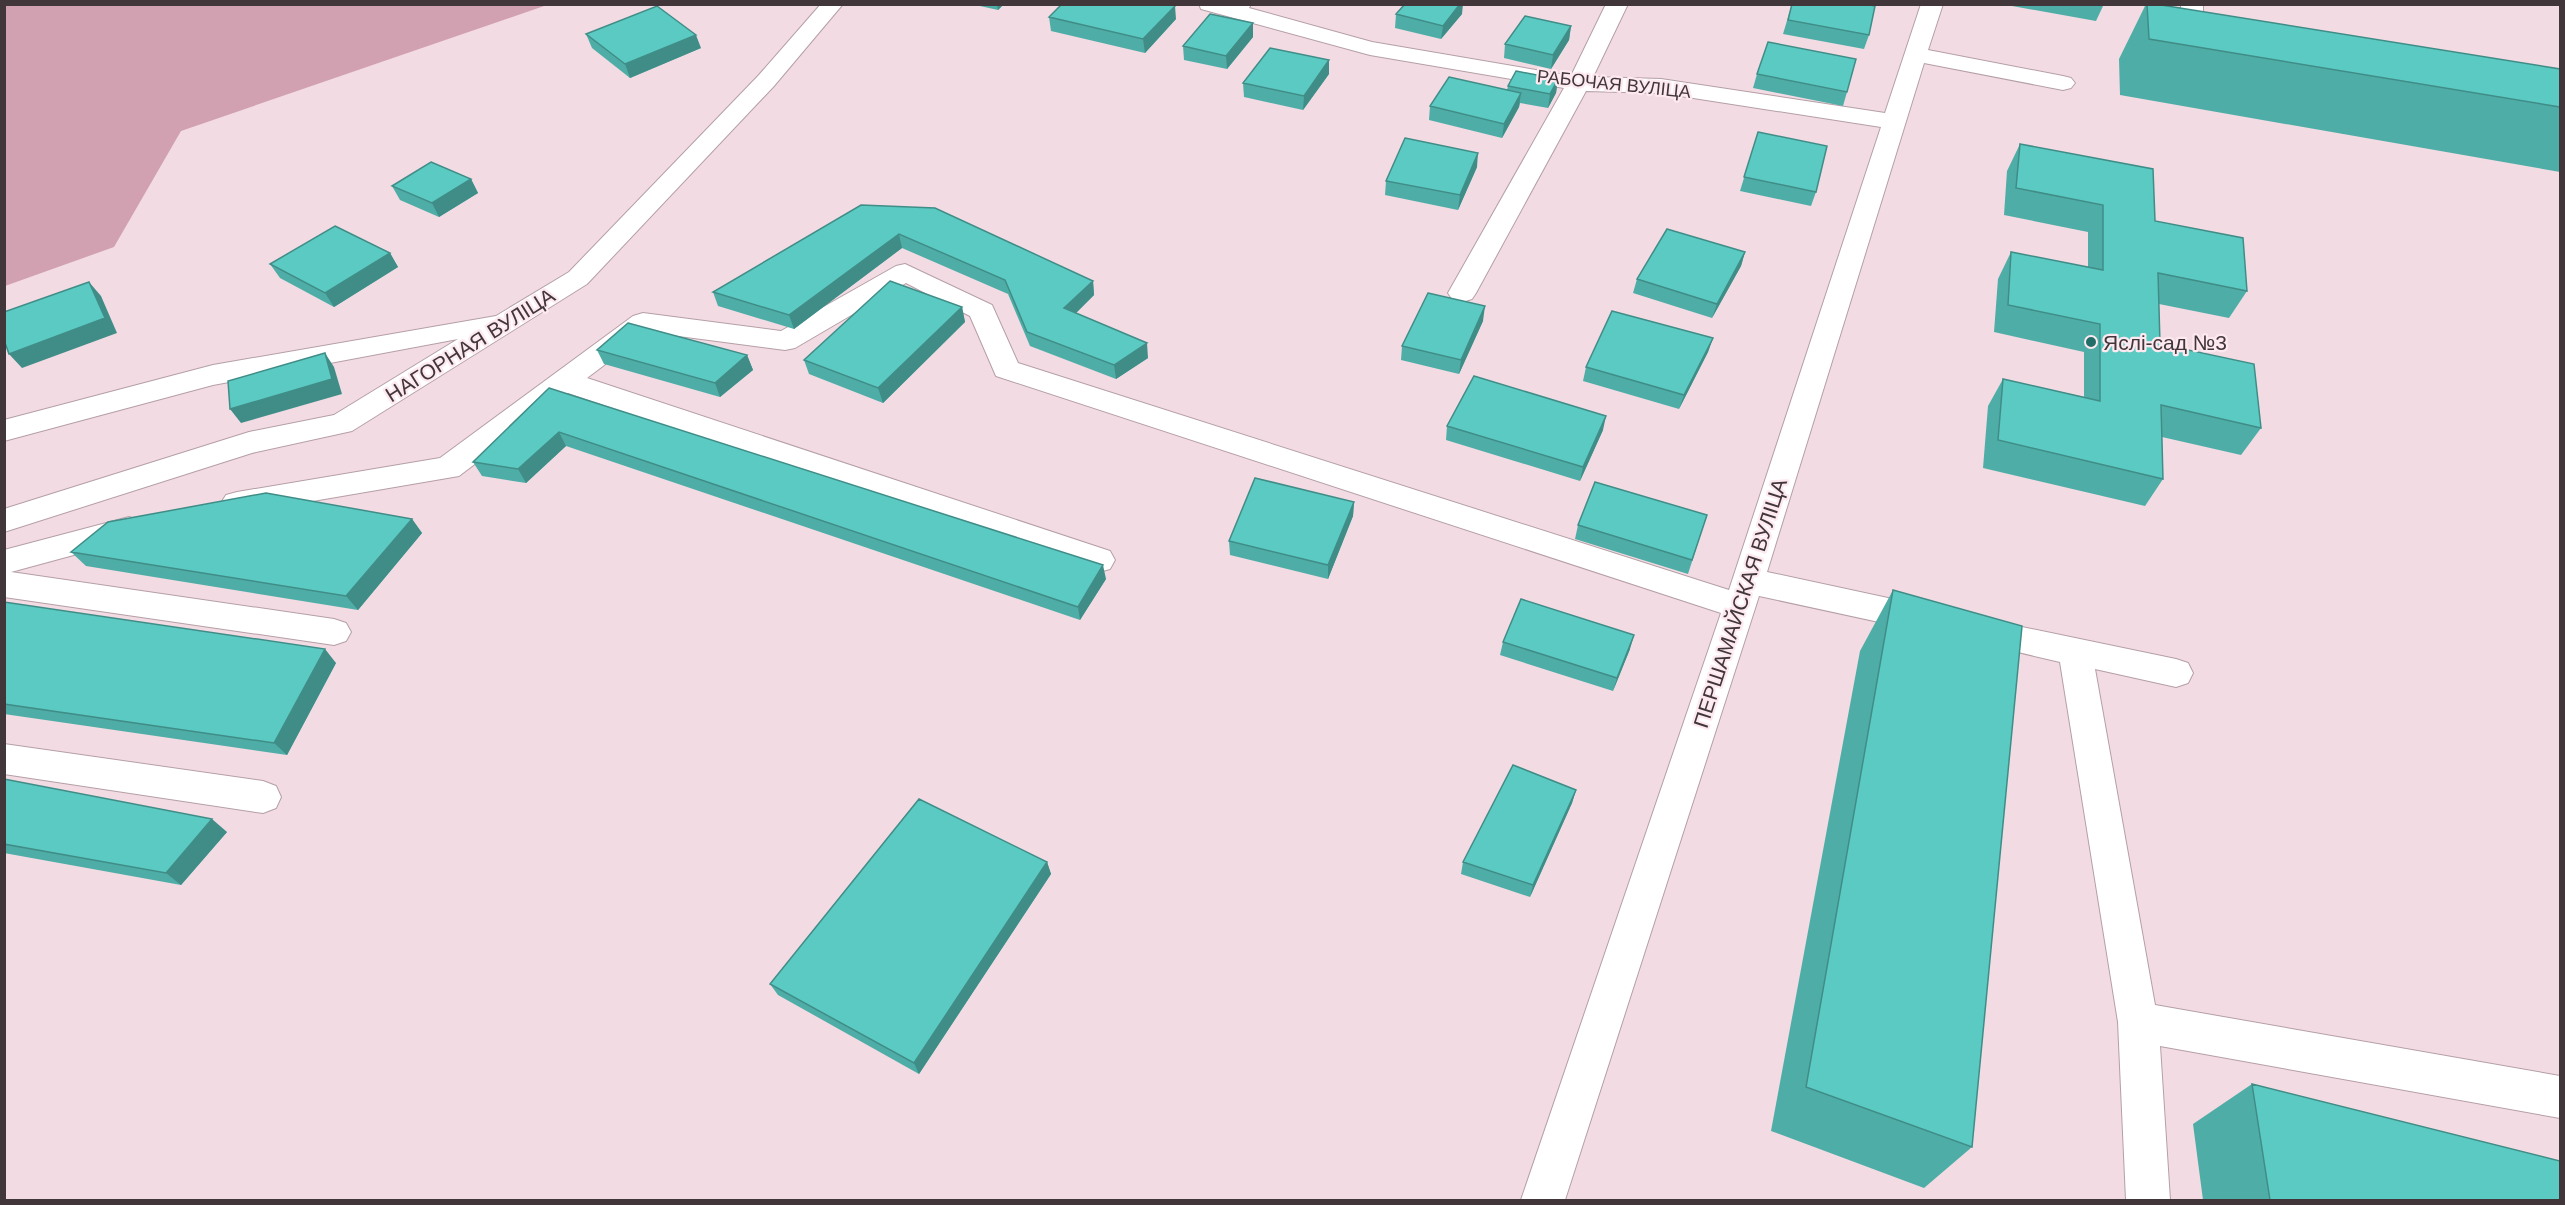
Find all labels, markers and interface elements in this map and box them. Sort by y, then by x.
street label: РАБОЧАЯ ВУЛІЦА [1536,66,1692,102]
street label: НАГОРНАЯ ВУЛІЦА [381,284,559,406]
place label: Яслі-сад №3 [2103,331,2227,354]
marker: Яслі-сад №3 [2084,335,2098,349]
street label: ПЕРШАМАЙСКАЯ ВУЛІЦА [1689,476,1791,730]

